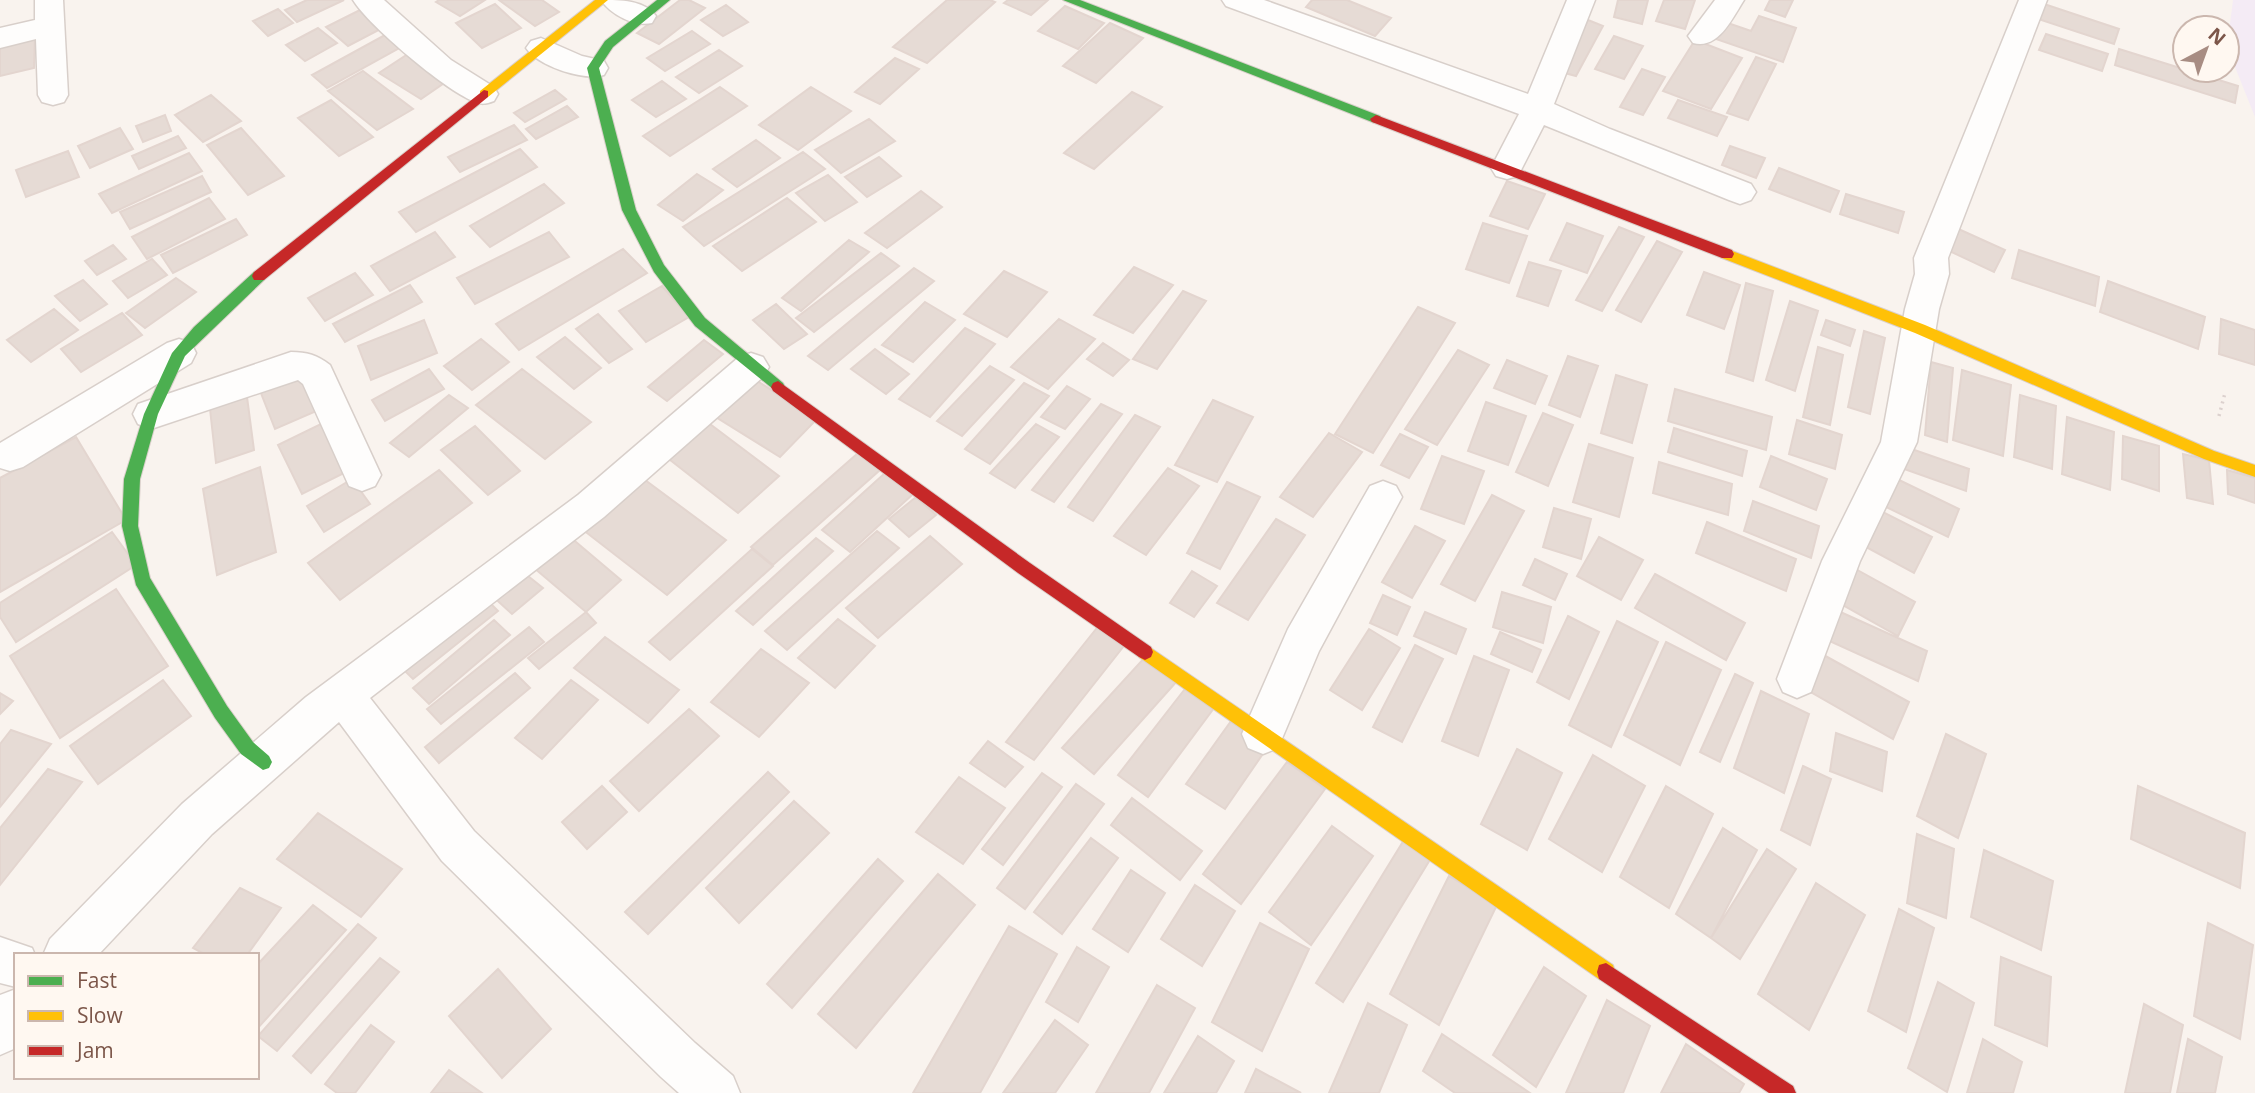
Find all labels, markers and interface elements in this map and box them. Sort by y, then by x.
north arrow [2171,14,2241,84]
text: N [2203,21,2232,51]
legend [14,953,259,1079]
text: Fast [77,966,117,994]
text: Slow [77,1001,123,1029]
text: Jam [75,1036,114,1064]

